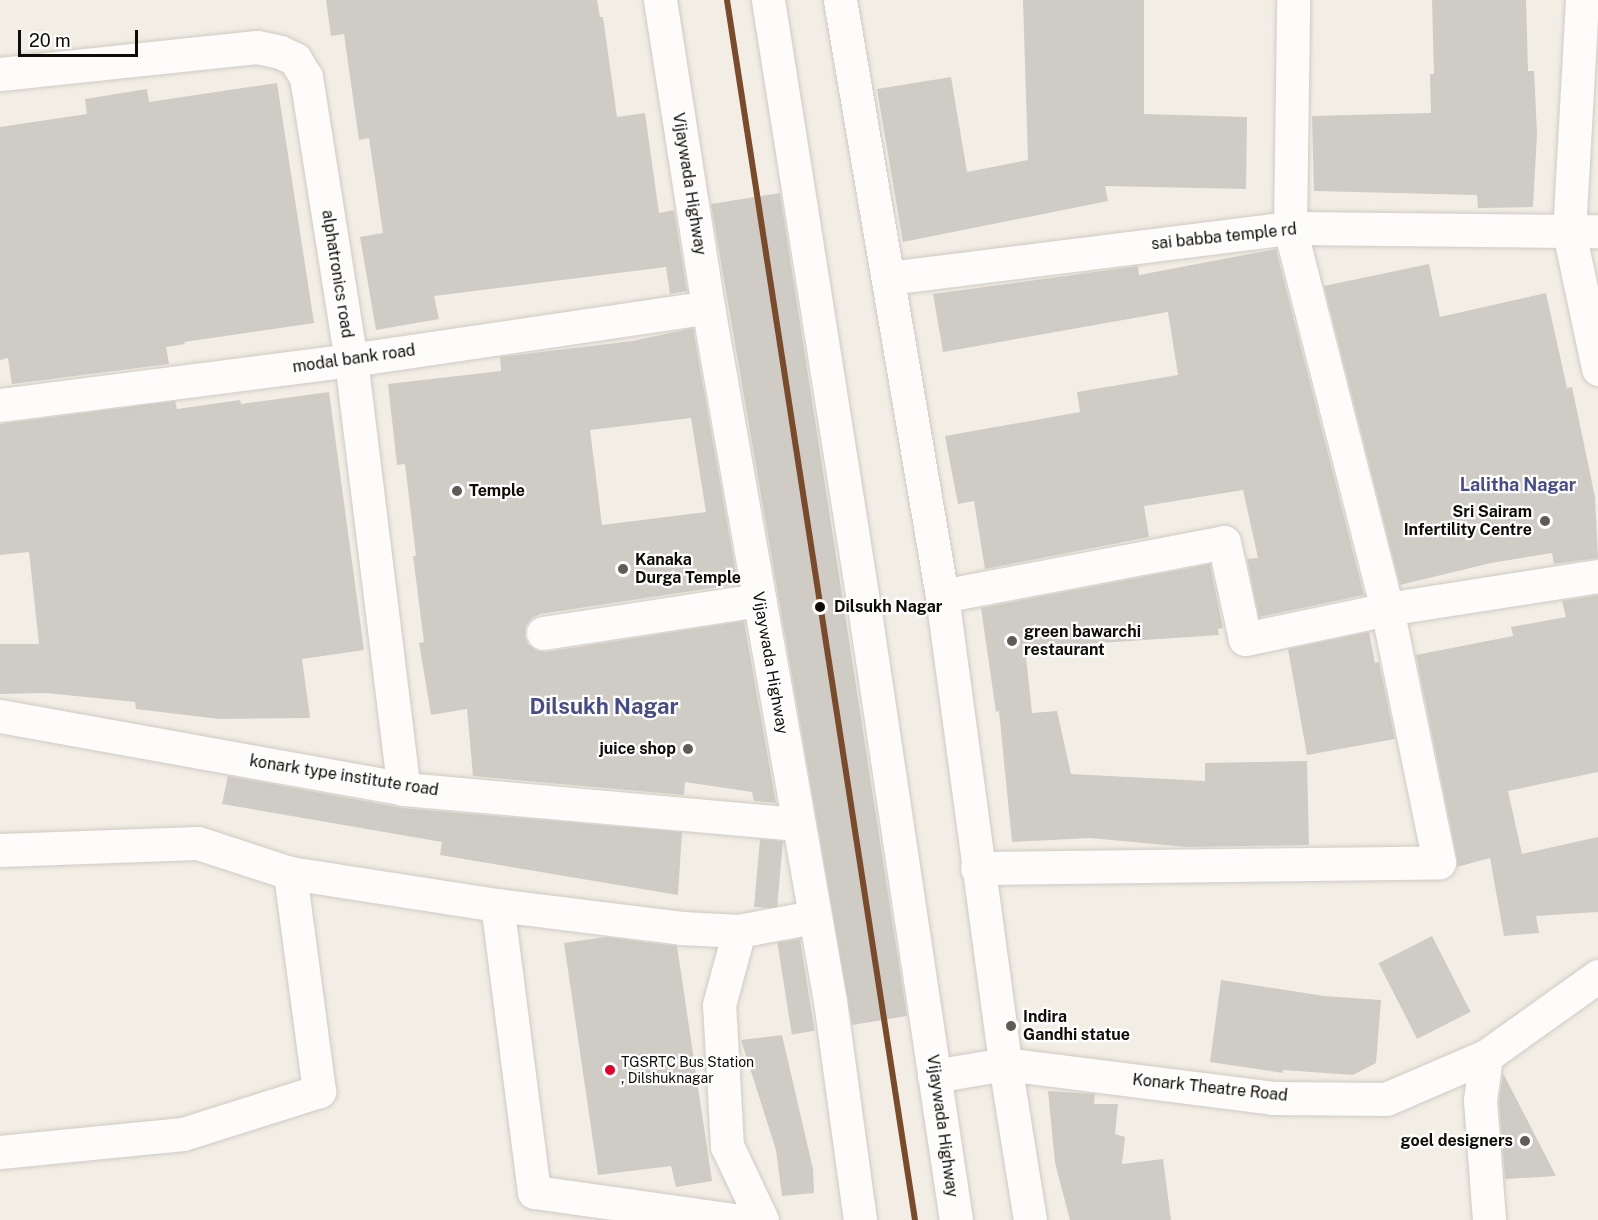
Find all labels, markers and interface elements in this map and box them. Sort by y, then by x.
scale bar [21,18,141,56]
text: 20 m [29,30,71,51]
street label: Vijaywada Highway [668,111,710,257]
street label: alphatronics road [317,209,357,339]
street label: sai babba temple rd [1150,220,1298,254]
street label: modal bank road [291,341,417,377]
district label: Lalitha Nagar [1460,474,1576,496]
place label: Temple [469,481,525,501]
marker: Temple [450,484,464,498]
place label: Sri Sairam Infertility Centre [1404,502,1532,540]
marker: Sri Sairam Infertility Centre [1536,512,1554,530]
place label: Kanaka Durga Temple [635,550,741,588]
marker: Kanaka Durga Temple [616,562,630,576]
street label: Vijaywada Highway [748,590,792,736]
place label: Dilsukh Nagar [834,597,942,617]
marker: Dilsukh Nagar [811,598,829,616]
place label: green bawarchi restaurant [1024,622,1141,660]
marker: green bawarchi restaurant [1005,634,1019,648]
district label: Dilsukh Nagar [530,694,678,720]
place label: juice shop [599,739,676,759]
marker: juice shop [681,742,695,756]
street label: konark type institute road [248,752,440,800]
place label: Indira Gandhi statue [1023,1007,1130,1045]
marker: Indira Gandhi statue [1004,1019,1018,1033]
street label: Vijaywada Highway [922,1053,962,1199]
place label: TGSRTC Bus Station , Dilshuknagar [621,1054,754,1086]
marker: TGSRTC Bus Station , Dilshuknagar [604,1064,616,1076]
street label: Konark Theatre Road [1131,1070,1289,1106]
place label: goel designers [1400,1131,1513,1151]
marker: goel designers [1518,1134,1532,1148]

